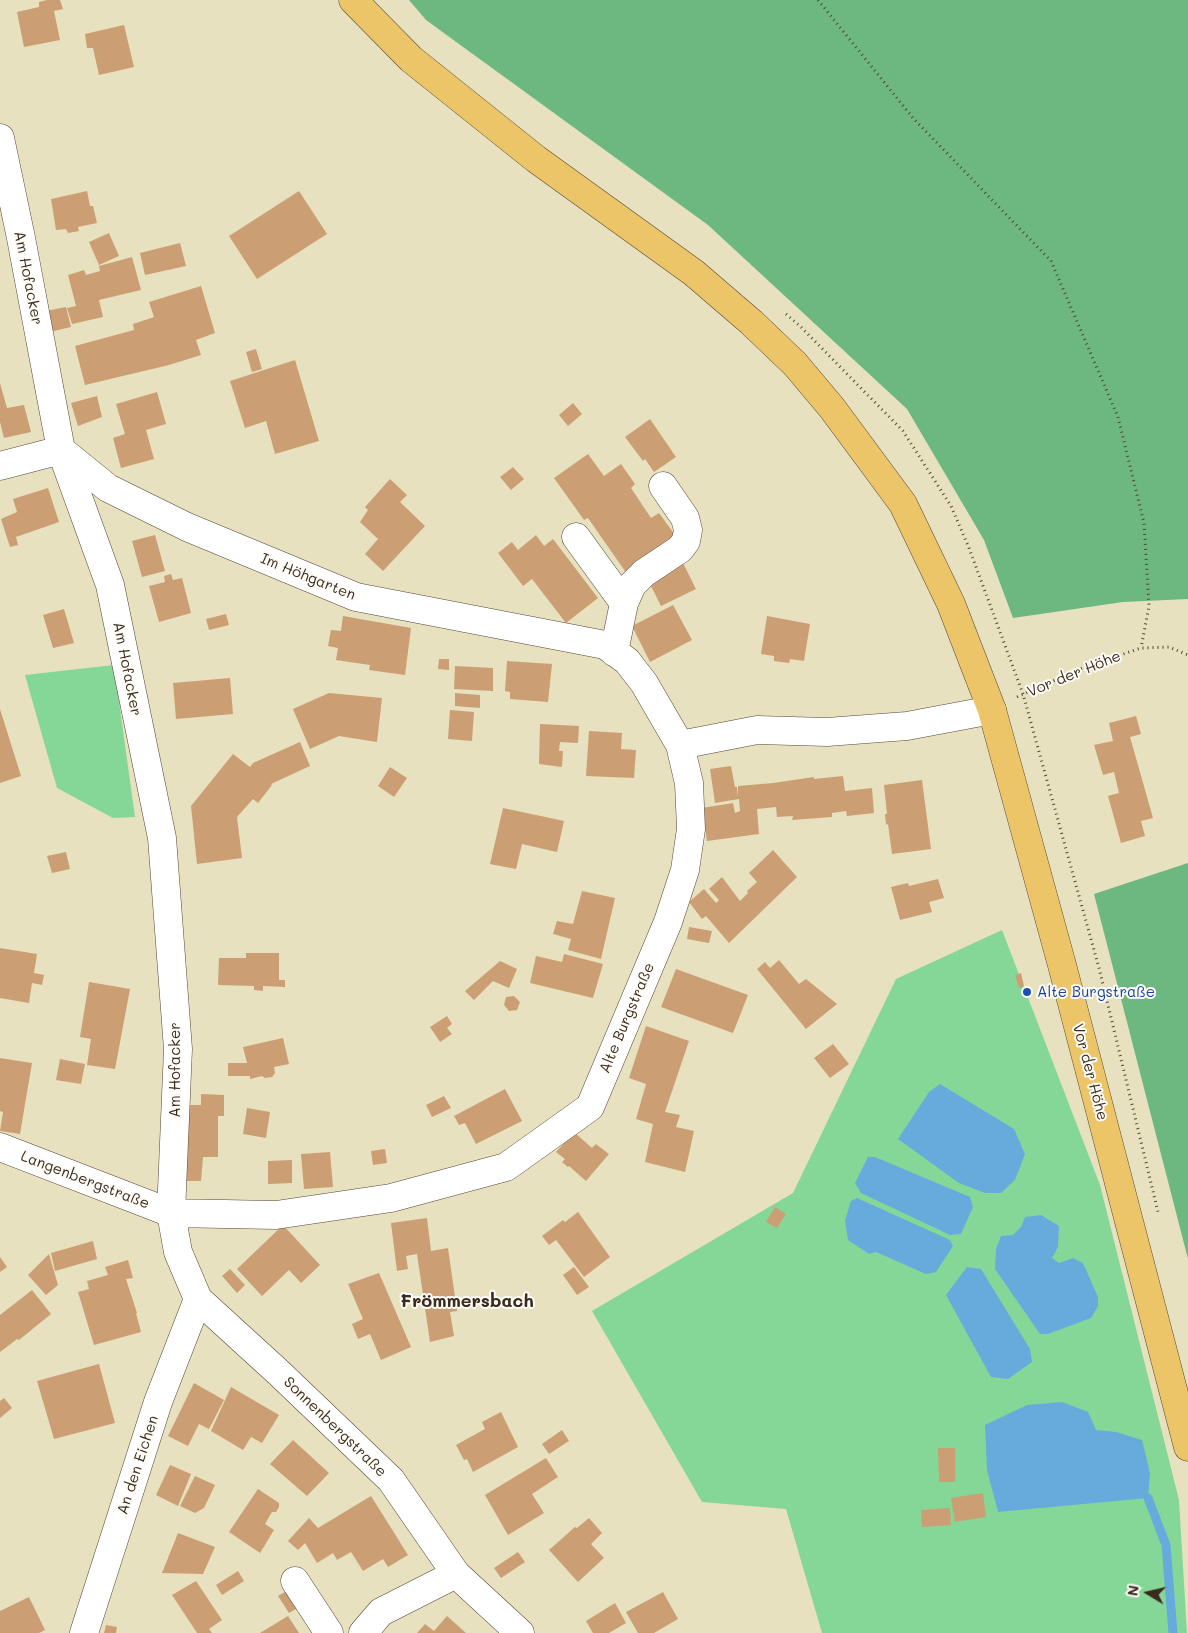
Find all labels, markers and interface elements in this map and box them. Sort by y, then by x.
street label: Am Hofacker [10,229,46,327]
street label: Im Höhgarten [258,550,358,604]
street label: Am Hofacker [109,620,145,718]
street label: Vor der Höhe [1025,647,1123,701]
street label: Alte Burgstraße [596,960,658,1076]
place label: Alte Burgstraße [1037,983,1155,1001]
marker: Alte Burgstraße [1021,986,1033,998]
street label: Am Hofacker [166,1022,184,1118]
street label: Vor der Höhe [1068,1022,1112,1122]
street label: Langenbergstraße [18,1147,152,1213]
district label: Frömmersbach [400,1290,534,1312]
street label: Sonnenbergstraße [280,1373,390,1481]
street label: An den Eichen [113,1413,163,1517]
north arrow [1123,1568,1173,1618]
text: N [1122,1584,1143,1597]

